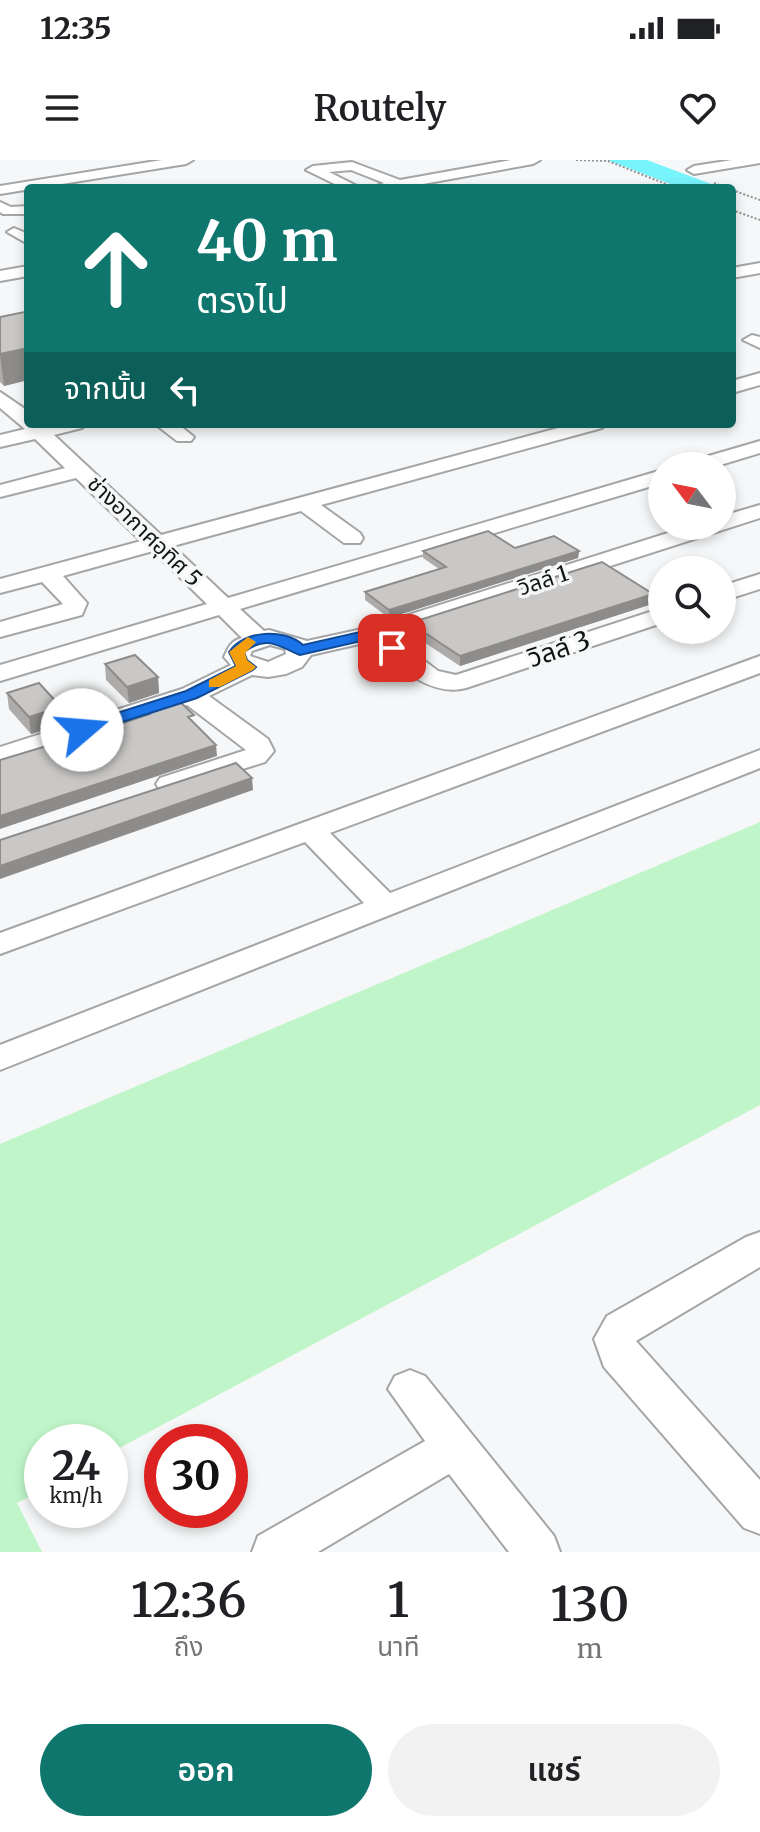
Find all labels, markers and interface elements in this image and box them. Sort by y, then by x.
text: 12:35 [40,9,111,47]
icon: menu [40,86,84,130]
text: Routely [314,86,446,131]
icon: heart [676,86,720,130]
text: 40 m [196,206,338,276]
icon: ahead [64,216,168,320]
text: ตรงไป [196,278,288,323]
icon: left [163,368,207,412]
text: จากนั้น [64,369,147,407]
north arrow [648,452,736,540]
map controls [648,452,736,644]
street label: ช่างอากาศอุทิศ 5 [82,469,208,593]
button: search [648,556,736,644]
street label: วิลล์ 1 [513,559,572,602]
pin [358,614,426,682]
street label: วิลล์ 3 [523,623,594,674]
icon: arrive [370,626,414,670]
position arrow [40,688,124,772]
speed limit sign: 30 [144,1424,248,1528]
text: 24 [52,1441,100,1491]
text: km/h [50,1483,102,1508]
text: 12:36 [131,1570,246,1630]
text: 1 [387,1570,409,1630]
text: 130 [550,1574,629,1634]
text: ถึง [174,1630,203,1663]
text: นาที [377,1630,419,1663]
text: m [577,1632,603,1665]
button: ออก [40,1724,372,1816]
button: แชร์ [388,1724,720,1816]

